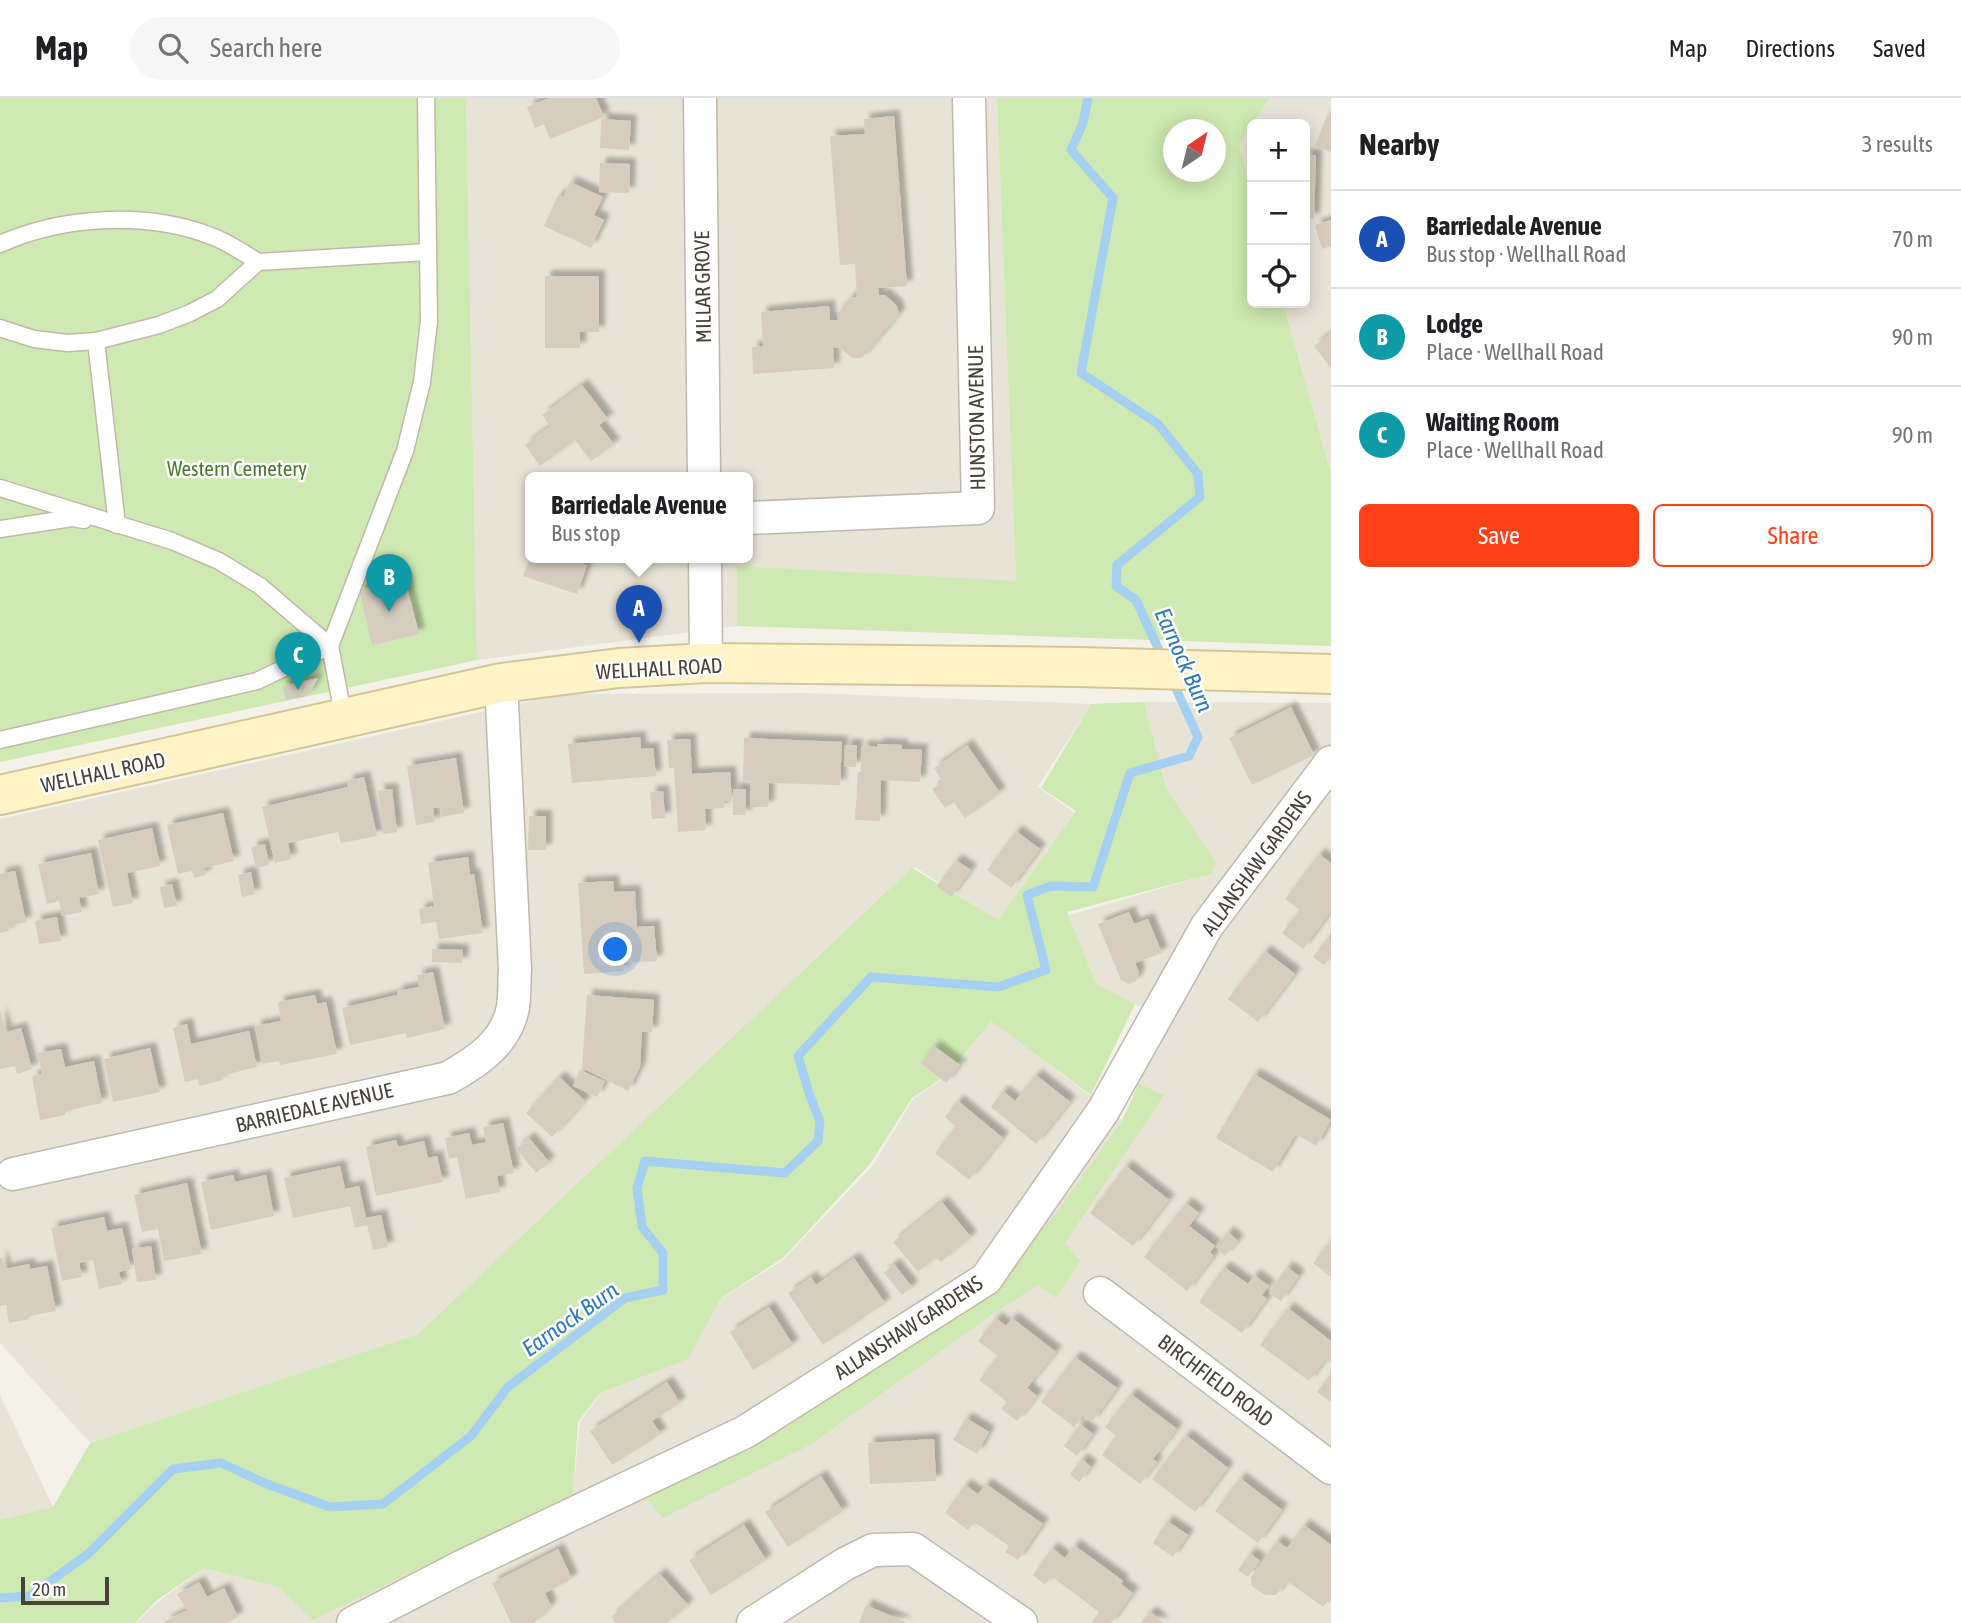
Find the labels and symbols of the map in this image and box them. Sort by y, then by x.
north arrow [1163,119,1226,182]
street label: MILLAR GROVE [689,231,715,343]
street label: HUNSTON AVENUE [963,345,989,491]
park label: Western Cemetery [167,456,307,480]
pin: B [366,554,412,612]
pin: A [616,585,662,643]
water label: Earnock Burn [1150,604,1218,716]
pin: C [275,632,321,690]
street label: WELLHALL ROAD [595,653,723,683]
street label: WELLHALL ROAD [39,747,167,797]
street label: ALLANSHAW GARDENS [1196,786,1316,940]
your location [598,932,632,966]
street label: BARRIEDALE AVENUE [233,1077,395,1137]
street label: ALLANSHAW GARDENS [829,1270,987,1384]
water label: Earnock Burn [517,1277,623,1361]
street label: BIRCHFIELD ROAD [1154,1329,1278,1431]
scale bar [21,1574,108,1606]

